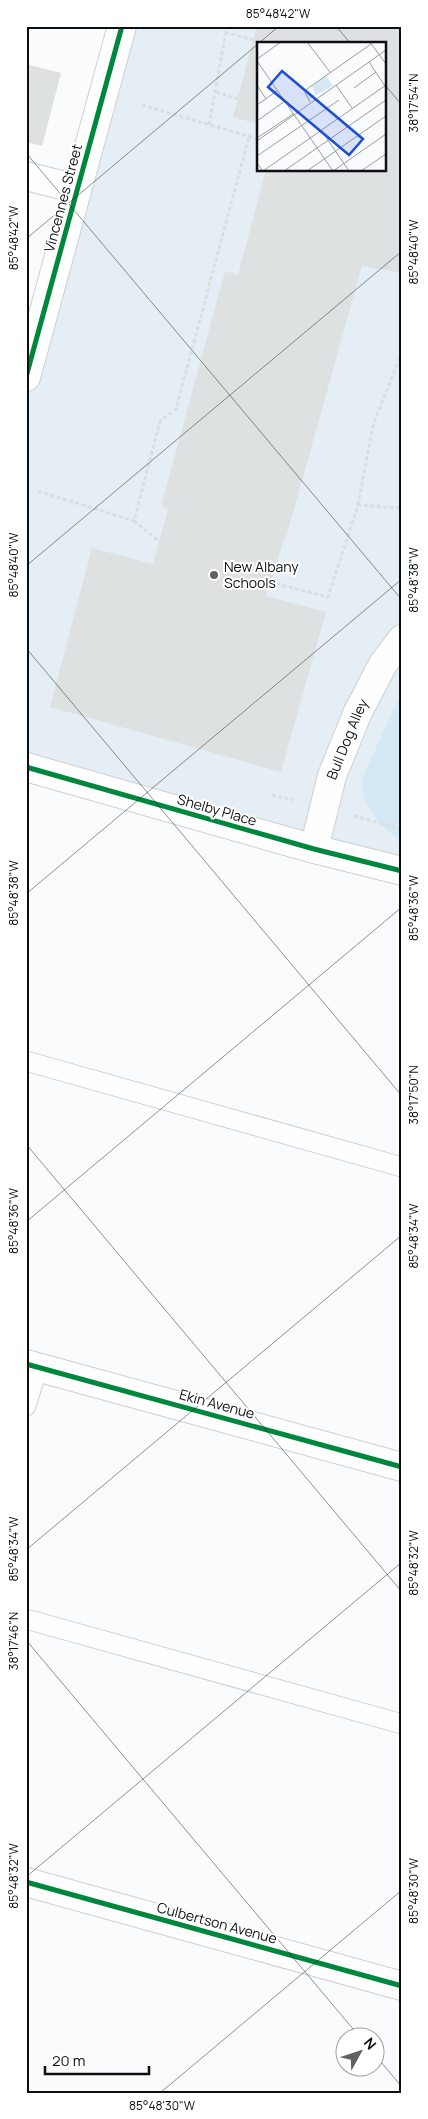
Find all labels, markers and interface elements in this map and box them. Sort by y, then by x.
text: 85°48'42"W [246,5,311,22]
inset map [257,42,386,171]
text: 38°17'54"N [405,74,422,132]
street label: Vincennes Street [39,141,86,254]
text: 85°48'42"W [5,205,22,270]
text: 85°48'40"W [405,219,422,284]
text: 85°48'40"W [5,532,22,597]
text: 85°48'38"W [405,547,422,613]
place label: New Albany Schools [224,557,299,592]
marker: New Albany Schools [208,569,220,581]
street label: Bull Dog Alley [322,695,373,782]
street label: Shelby Place [175,789,259,830]
text: 85°48'38"W [5,860,22,926]
text: 85°48'36"W [405,874,422,941]
text: 38°17'50"N [405,1065,422,1125]
text: 85°48'36"W [5,1187,22,1254]
text: 85°48'34"W [405,1203,422,1269]
street label: Ekin Avenue [177,1384,257,1423]
text: 85°48'34"W [5,1516,22,1582]
text: 85°48'32"W [405,1530,422,1596]
text: 38°17'46"N [5,1612,22,1670]
text: 85°48'32"W [5,1843,22,1909]
text: 85°48'30"W [405,1857,422,1924]
street label: Culbertson Avenue [155,1897,279,1948]
north arrow [336,2026,386,2076]
text: N [360,2033,381,2053]
scale bar [45,2044,149,2076]
text: 20 m [52,2050,85,2071]
text: 85°48'30"W [129,2097,196,2114]

